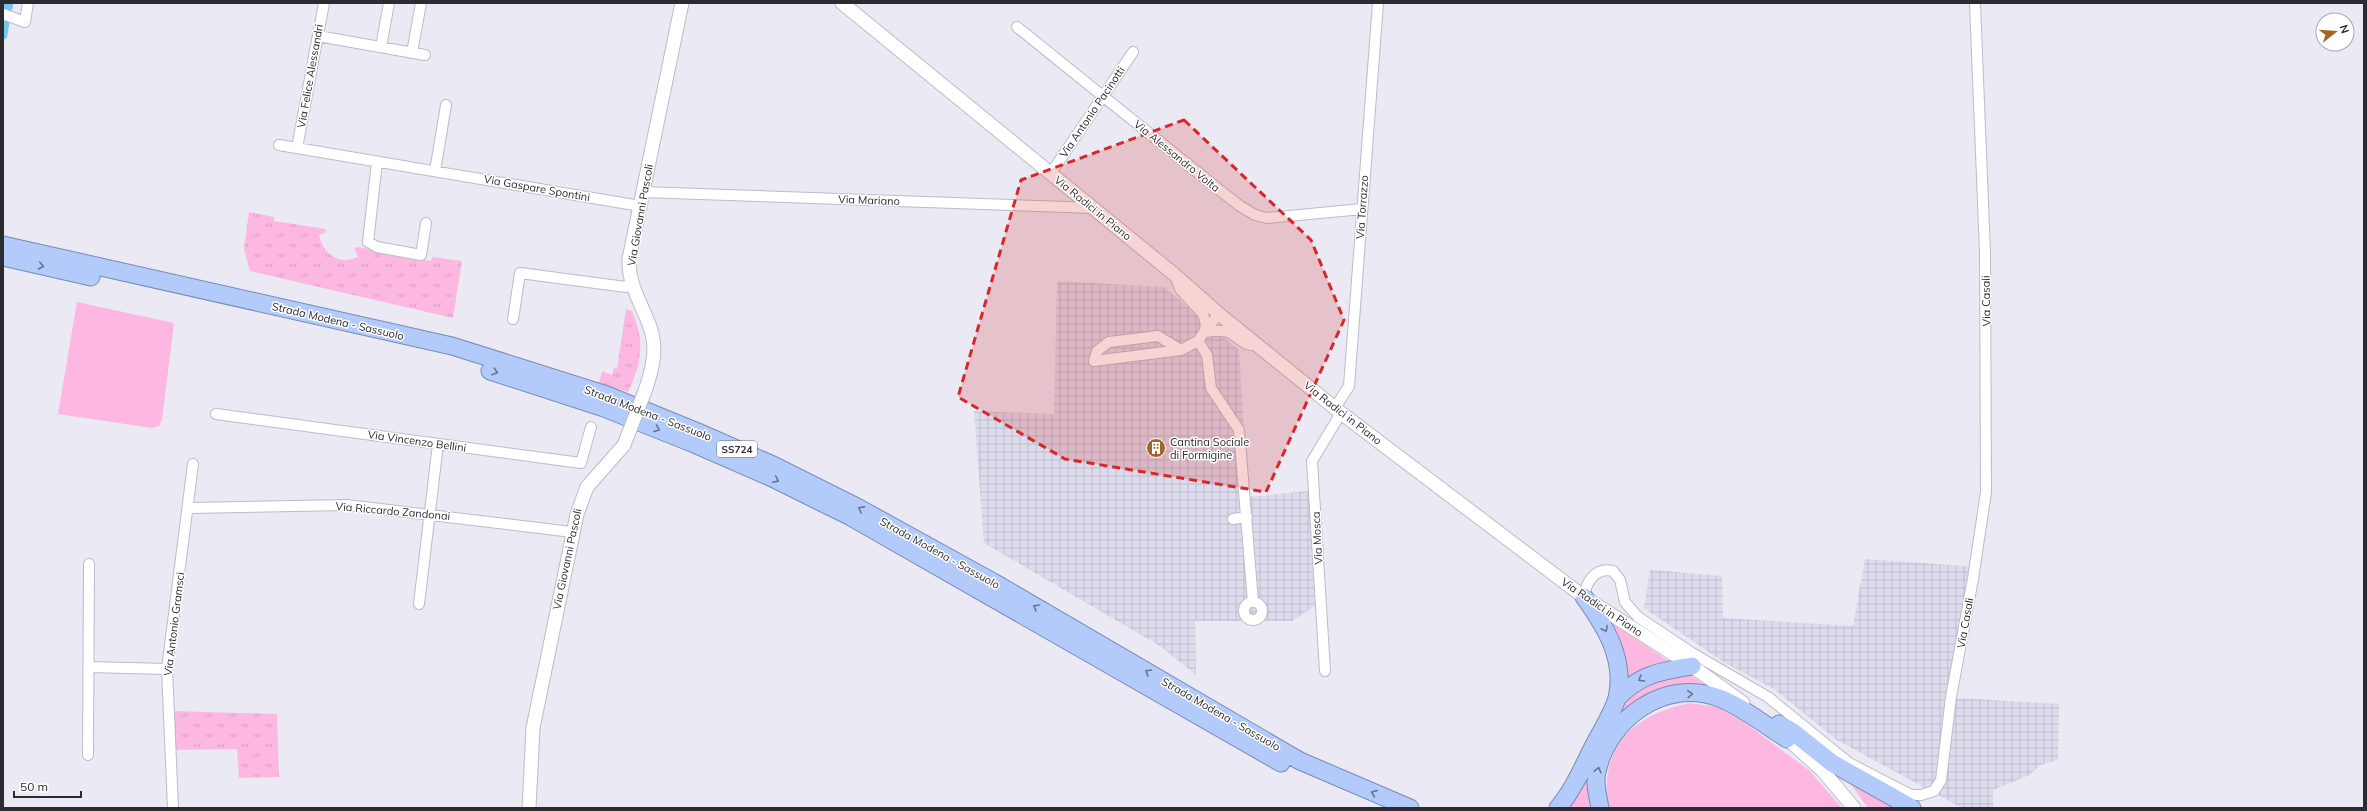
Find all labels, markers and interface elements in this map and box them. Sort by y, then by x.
north arrow [2315,12,2355,52]
street label: Via Felice Alessandri [294,23,326,129]
text: N [2337,23,2352,35]
street label: Via Antonio Pacinotti [1056,64,1128,160]
street label: Via Alessandro Volta [1131,117,1223,195]
street label: Via Giovanni Pascoli [624,163,656,267]
street label: Via Gaspare Spontini [483,172,591,204]
street label: Via Radici in Piano [1052,173,1134,243]
street label: Via Torrazzo [1353,175,1371,239]
street label: Via Mariano [838,192,900,208]
one-way arrow [37,261,44,270]
street label: Via Casali [1979,275,1993,327]
street label: Strada Modena - Sassuolo [271,299,405,343]
one-way arrow [491,367,498,376]
street label: Via Radici in Piano [1301,378,1385,448]
street label: Strada Modena - Sassuolo [582,382,714,444]
one-way arrow [652,424,660,432]
street label: Via Vincenzo Bellini [367,427,467,455]
place label: Cantina Sociale di Formigine [1170,435,1249,462]
building icon: Cantina Sociale di Formigine [1145,437,1167,459]
road number: SS724 [717,441,757,457]
one-way arrow [772,475,780,483]
street label: Via Riccardo Zandonai [335,499,451,523]
street label: Via Giovanni Pascoli [549,507,585,611]
one-way arrow [858,507,866,514]
street label: Via Mosca [1309,511,1325,565]
street label: Strada Modena - Sassuolo [878,514,1002,592]
street label: Via Antonio Gramsci [161,571,187,677]
street label: Via Radici in Piano [1559,575,1645,639]
street label: Via Casali [1954,597,1976,649]
one-way arrow [1033,605,1040,612]
one-way arrow [1601,625,1608,632]
one-way arrow [1145,670,1152,677]
street label: Strada Modena - Sassuolo [1159,674,1283,754]
one-way arrow [1638,675,1645,682]
one-way arrow [1687,689,1693,698]
one-way arrow [1594,766,1602,773]
scale bar [14,773,81,799]
text: 50 m [20,779,48,794]
one-way arrow [1370,790,1378,798]

